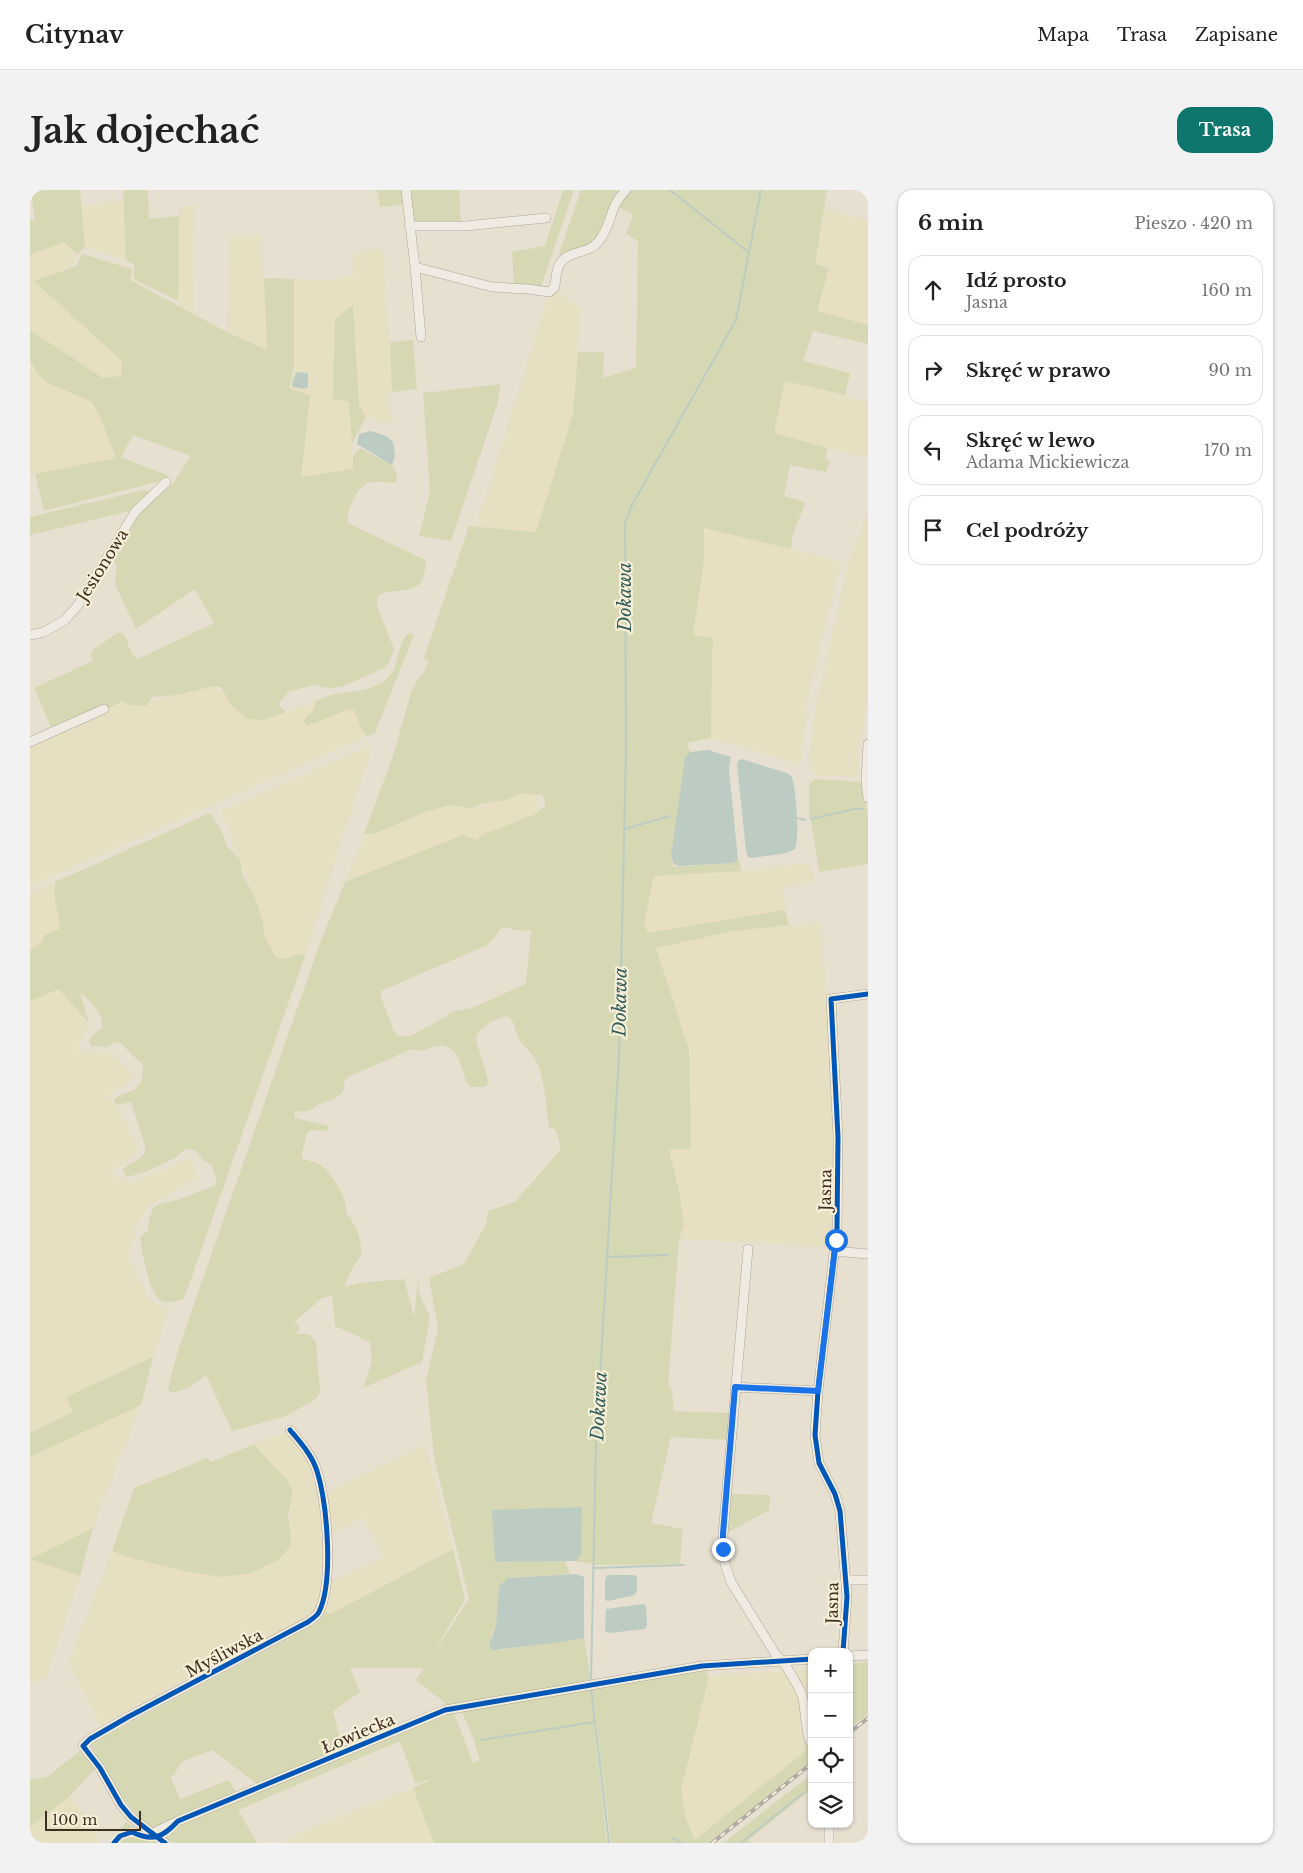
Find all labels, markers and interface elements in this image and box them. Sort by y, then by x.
text: Citynav [25,20,124,49]
text: Mapa [1037,24,1089,46]
text: Trasa [1117,24,1167,46]
text: Zapisane [1195,24,1278,46]
button: Trasa [1177,107,1273,153]
text: Jak dojechać [30,109,259,152]
text: 6 min [918,210,984,236]
text: Pieszo · 420 m [1135,213,1253,233]
text: Idź prosto [966,269,1067,292]
icon: ahead [919,276,947,304]
text: 160 m [1201,280,1252,300]
text: Jasna [966,292,1008,312]
icon: right [919,356,947,384]
text: Skręć w prawo [966,359,1111,382]
text: 90 m [1209,360,1252,380]
text: Skręć w lewo [966,429,1095,452]
icon: left [919,436,947,464]
text: 170 m [1204,440,1252,460]
text: Adama Mickiewicza [966,452,1129,472]
icon: arrive [919,516,947,544]
text: Cel podróży [966,519,1088,542]
street label: Jesionowa [71,525,132,607]
water label: Dokawa [614,562,636,633]
water label: Dokawa [608,967,632,1038]
street label: Jasna [815,1169,835,1213]
route start [825,1229,848,1252]
water label: Dokawa [586,1371,612,1442]
route end [712,1538,735,1561]
street label: Jasna [822,1582,842,1626]
street label: Myśliwska [182,1624,266,1682]
map controls [808,1648,853,1828]
button: + [808,1648,853,1693]
button: − [808,1693,853,1738]
street label: Łowiecka [318,1709,398,1757]
button: locate [808,1738,853,1783]
button: layers [808,1783,853,1828]
scale bar [45,1808,141,1831]
text: 100 m [52,1811,97,1829]

